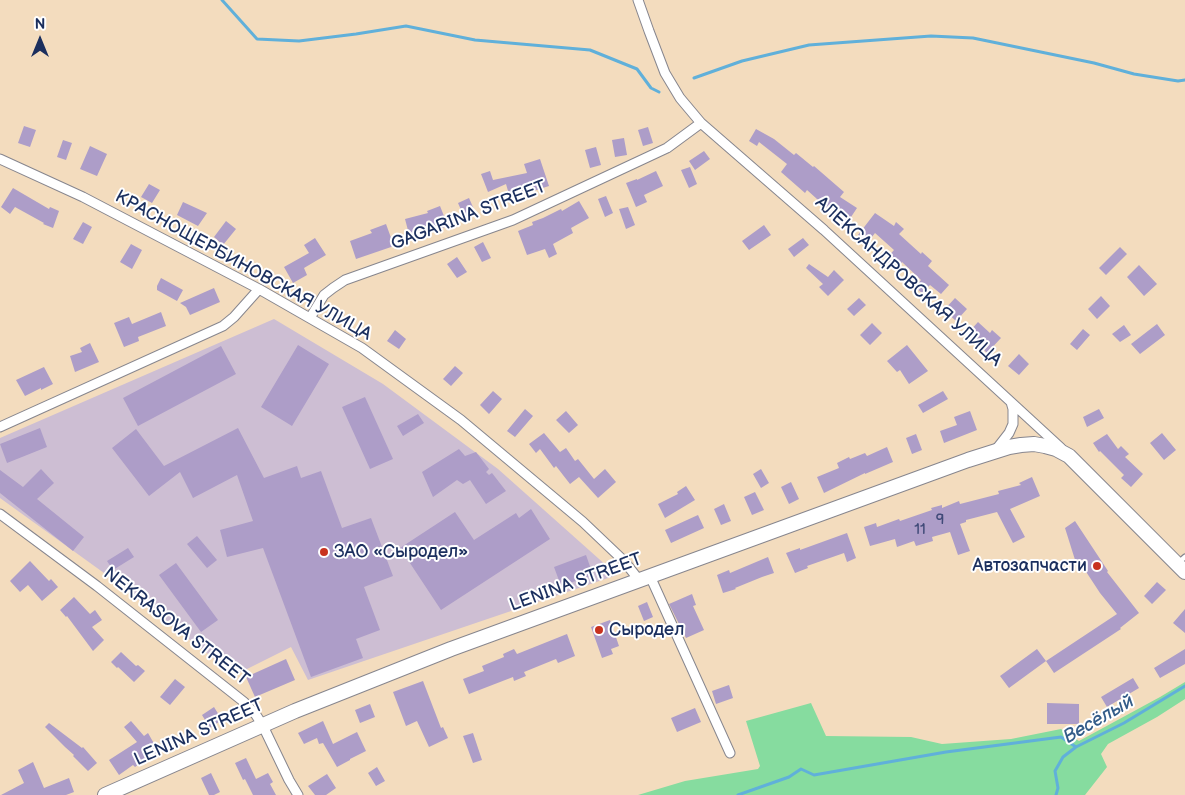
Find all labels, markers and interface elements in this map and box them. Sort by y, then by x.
north arrow [15,15,65,65]
text: N [35,16,45,33]
street label: GAGARINA STREET [388,176,550,256]
street label: КРАСНОЩЕРБИНОВСКАЯ УЛИЦА [111,186,375,346]
street label: АЛЕКСАНДРОВСКАЯ УЛИЦА [810,192,1006,372]
house number: 9 [936,511,944,529]
house number: 11 [914,521,926,539]
place label: ЗАО «Сыродел» [334,541,468,563]
marker: ЗАО «Сыродел» [318,546,330,558]
street label: LENINA STREET [507,549,645,617]
place label: Автозапчасти [973,555,1087,577]
marker: Автозапчасти [1091,560,1103,572]
street label: NEKRASOVA STREET [99,563,253,691]
place label: Сыродел [609,619,684,641]
marker: Сыродел [593,624,605,636]
water label: Весёлый [1060,691,1138,749]
street label: LENINA STREET [131,695,267,771]

